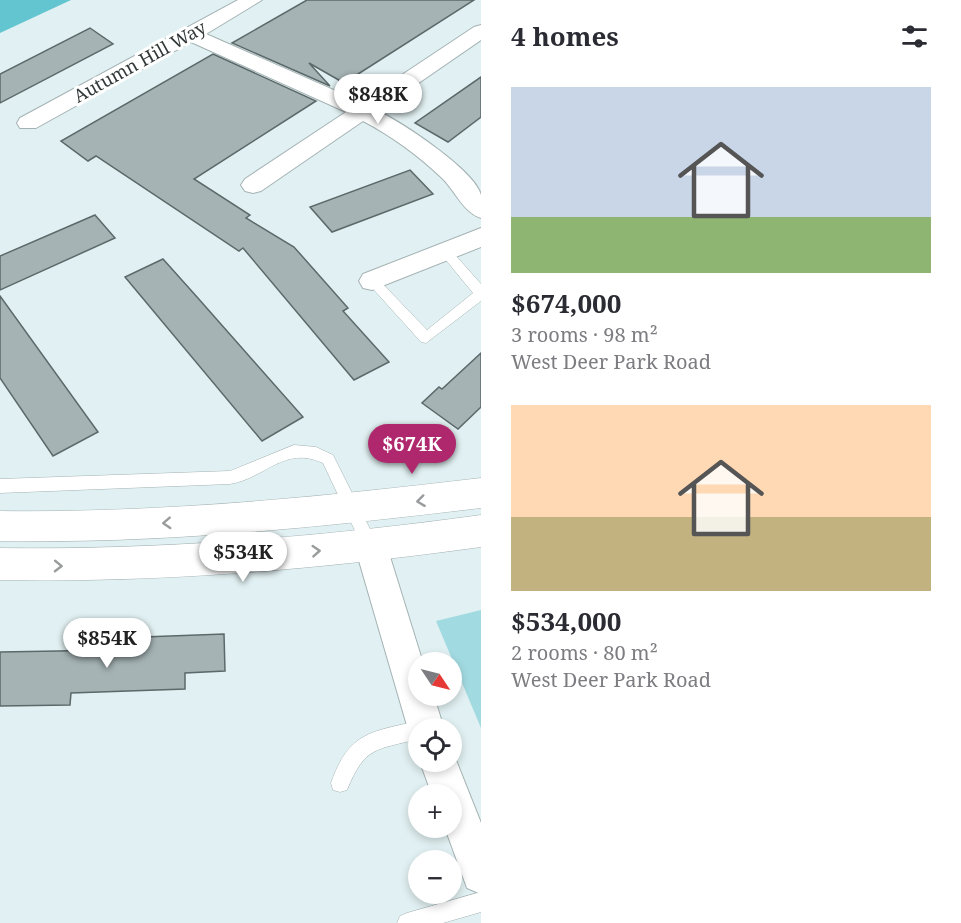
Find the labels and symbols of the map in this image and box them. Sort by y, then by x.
street label: Autumn Hill Way [69,14,211,108]
pin: $848K [336,74,420,125]
pin: $674K [370,424,454,475]
one-way arrow [417,494,426,506]
one-way arrow [163,517,172,530]
pin: $534K [201,532,285,583]
one-way arrow [311,545,321,558]
one-way arrow [54,560,63,572]
pin: $854K [65,618,149,669]
north arrow [408,652,462,706]

